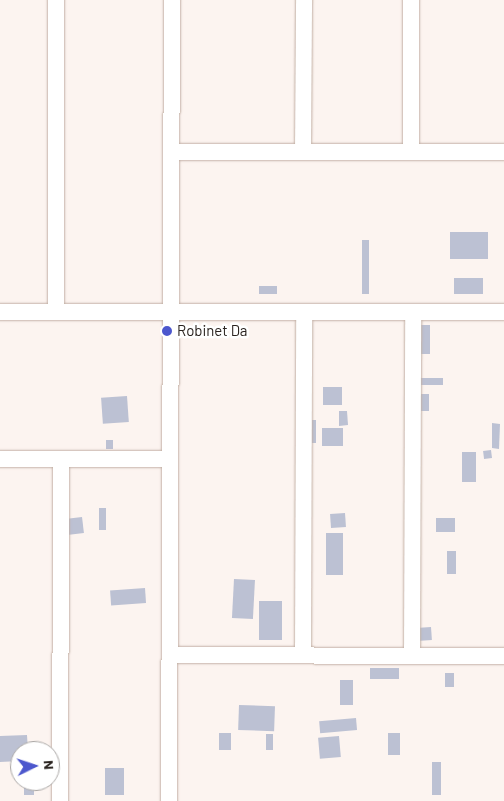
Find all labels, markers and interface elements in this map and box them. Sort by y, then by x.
place label: Robinet Da [177,322,247,340]
marker: Robinet Da [161,325,173,337]
north arrow [10,741,60,791]
text: N [41,760,58,770]

